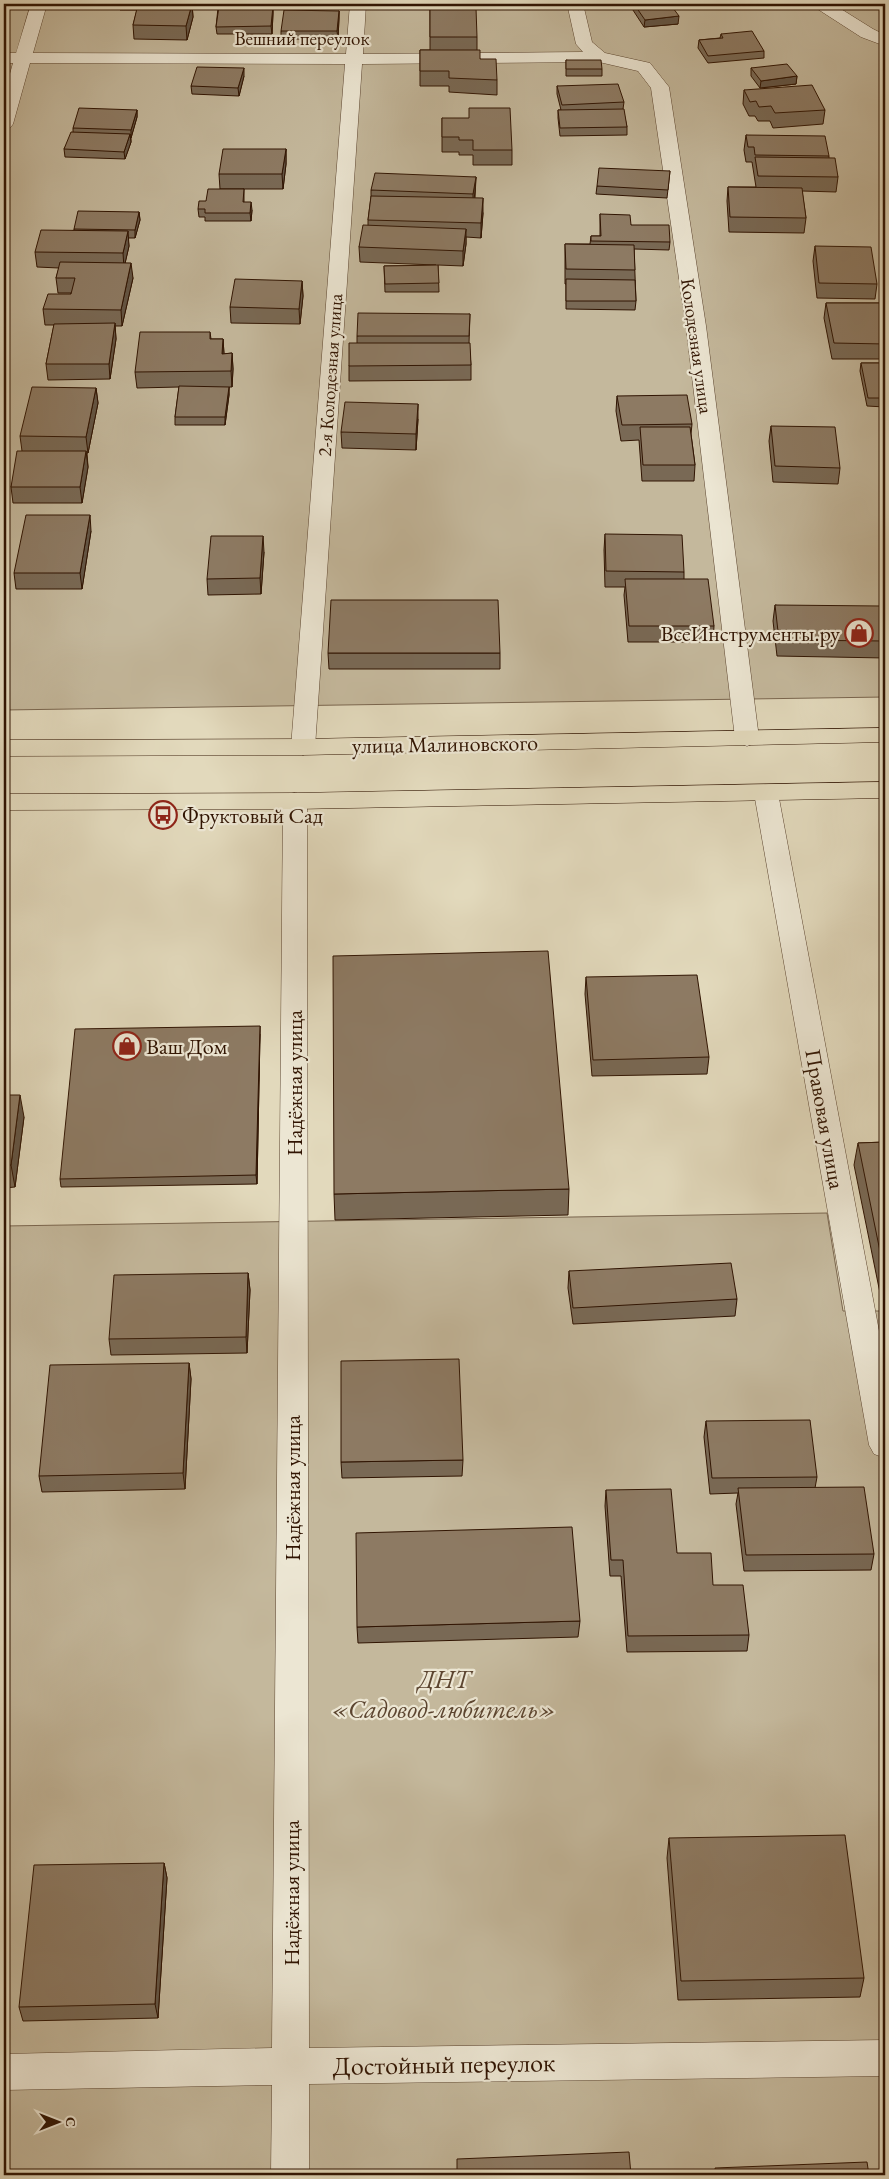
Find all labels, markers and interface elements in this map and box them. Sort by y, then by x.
street label: Вешний переулок [234,26,370,51]
street label: Колодезная улица [675,277,719,416]
street label: 2-я Колодезная улица [312,292,348,457]
shop icon: ВсеИнструменты.ру [844,618,874,648]
place label: ВсеИнструменты.ру [661,619,840,648]
street label: улица Малиновского [352,728,538,760]
bus stop icon: Фруктовый Сад [148,800,178,830]
place label: Фруктовый Сад [182,801,323,830]
street label: Надёжная улица [280,1010,309,1156]
shop icon: Ваш Дом [112,1031,142,1061]
place label: Ваш Дом [146,1032,227,1061]
street label: Правовая улица [798,1047,852,1192]
street label: Надёжная улица [278,1415,307,1561]
park label: ДНТ «Садовод-любитель» [332,1662,556,1726]
street label: Надёжная улица [277,1820,306,1966]
street label: Достойный переулок [332,2045,556,2083]
north arrow [32,2096,82,2146]
text: С [62,2117,80,2127]

